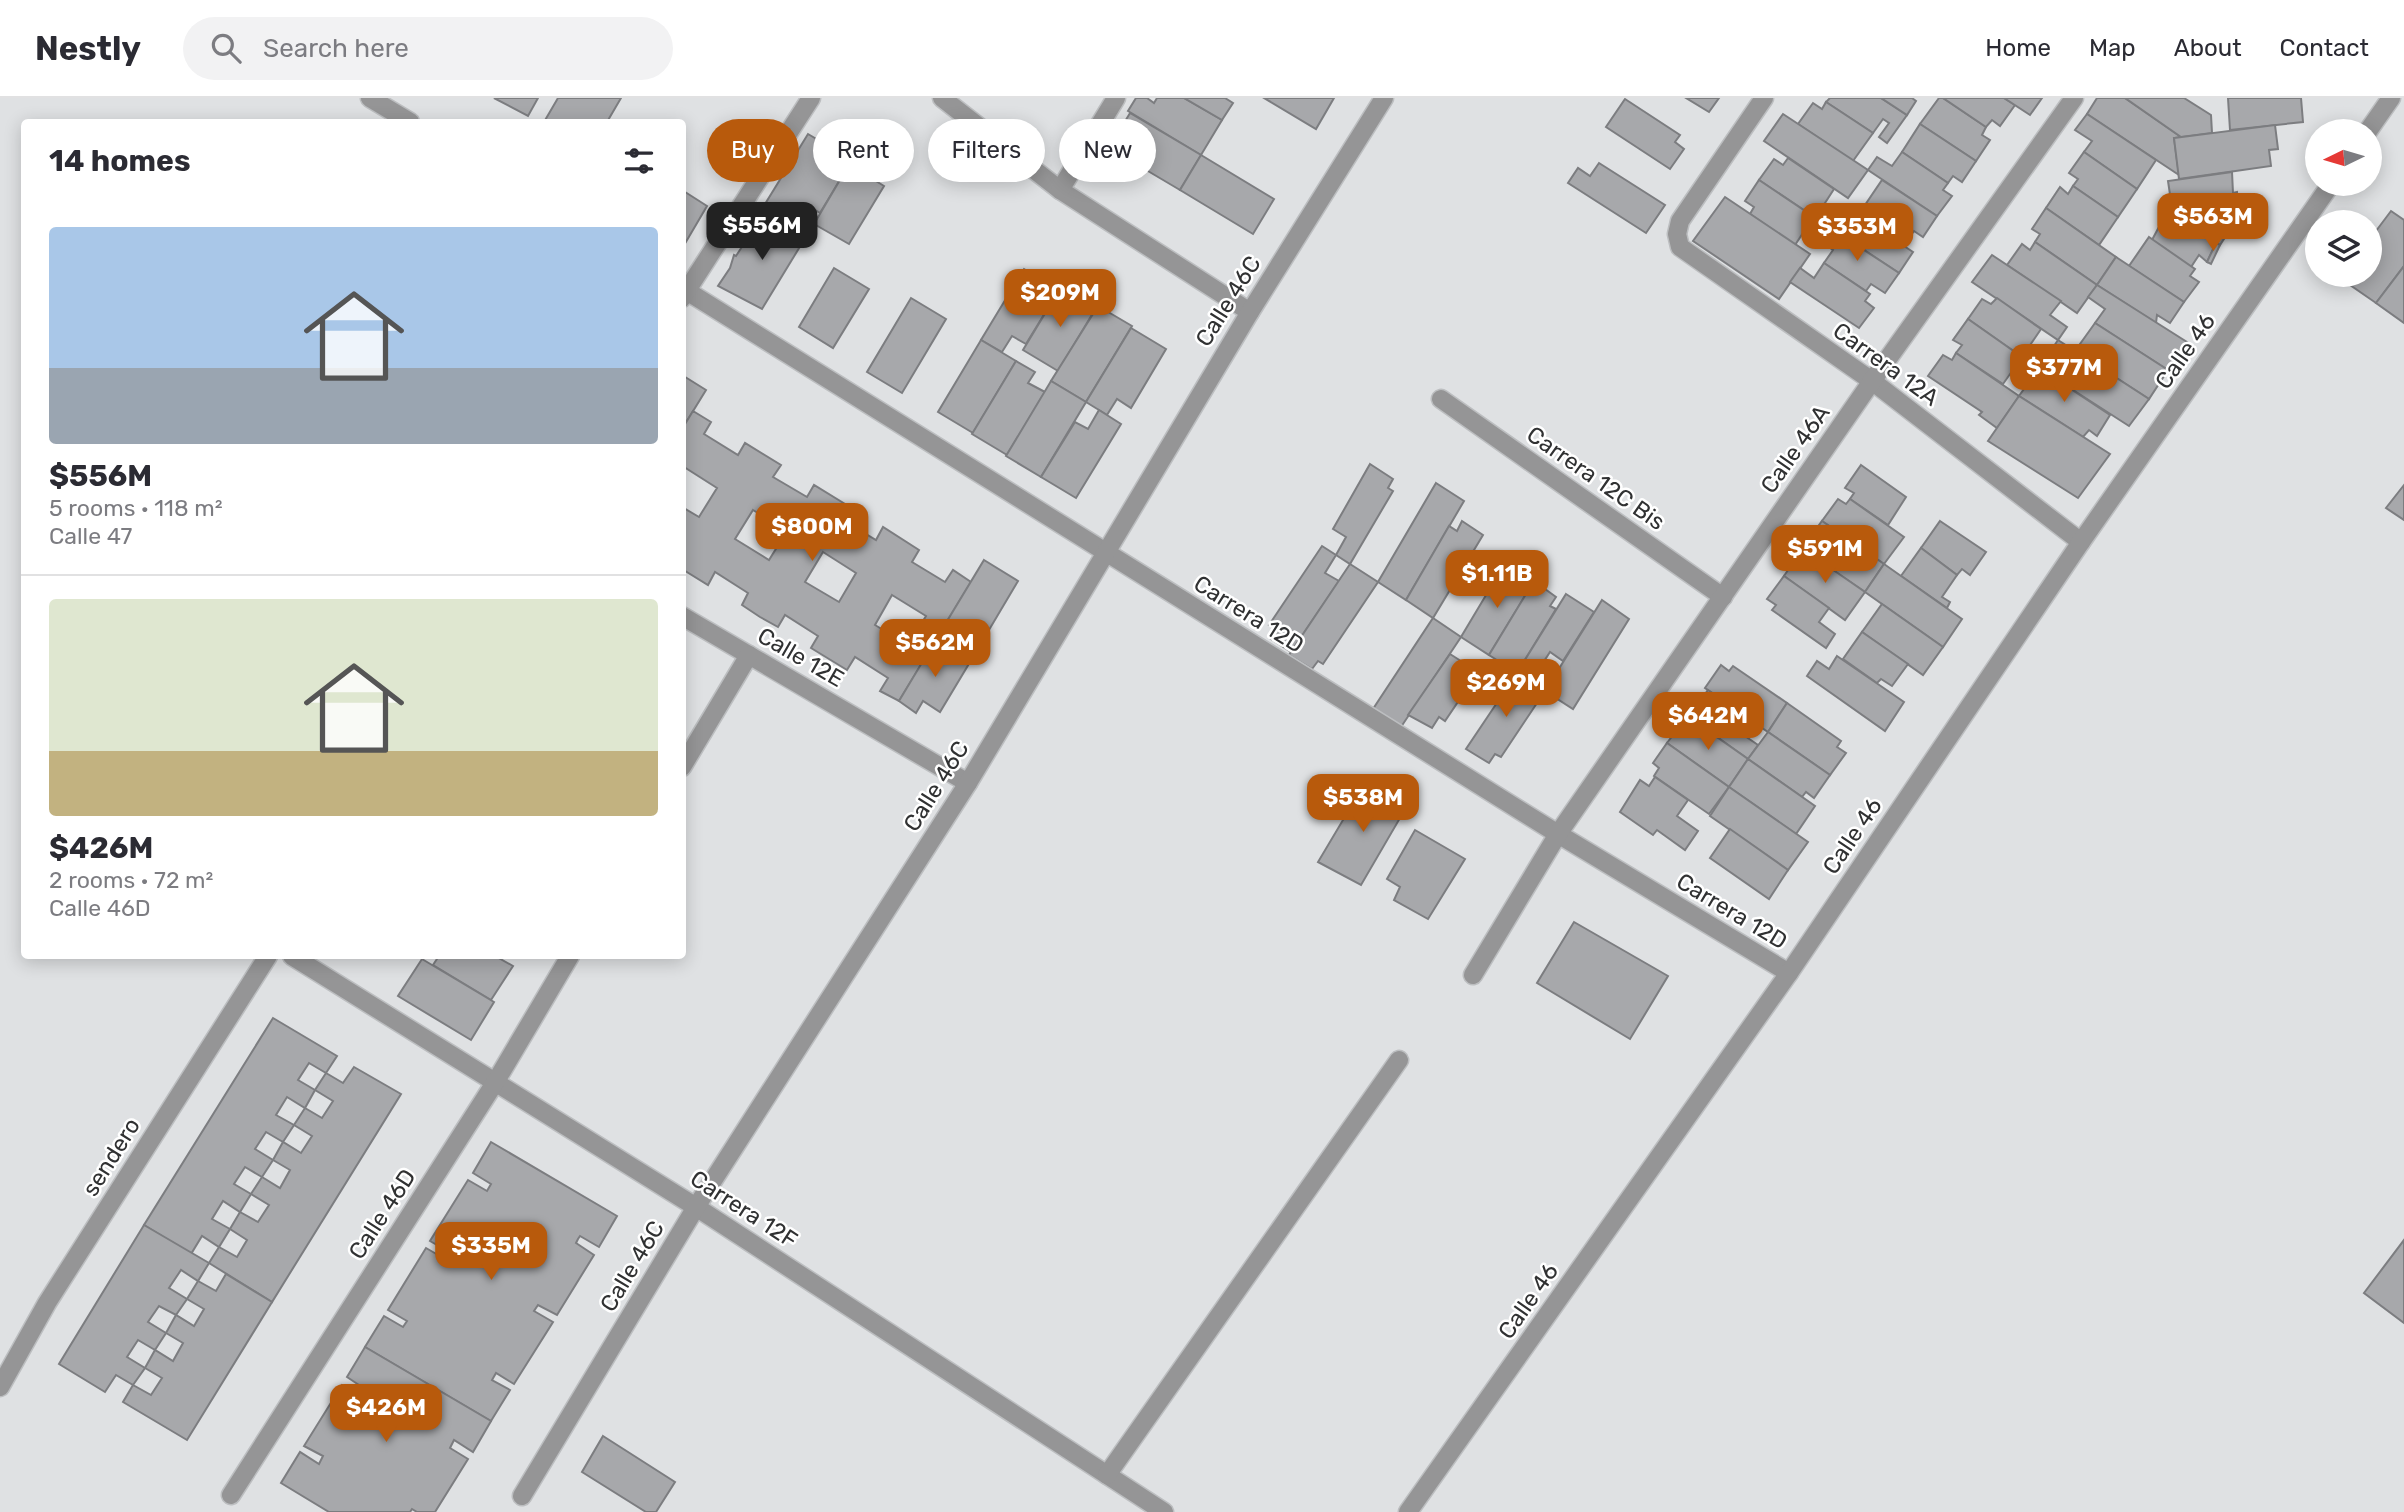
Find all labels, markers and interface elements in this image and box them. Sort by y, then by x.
search box [183,17,673,80]
text: Nestly [35,29,141,68]
icon: search [207,29,245,67]
text: Search here [263,33,409,64]
text: Home [1985,34,2051,62]
text: Map [2089,34,2136,62]
text: About [2174,34,2242,62]
text: Contact [2280,34,2369,62]
chip: Buy [707,119,799,182]
chip: Rent [813,119,914,182]
chip: Filters [928,119,1045,182]
chip: New [1059,119,1156,182]
north arrow [2305,119,2382,196]
map controls [2305,119,2382,287]
icon: filters [620,142,658,180]
text: 14 homes [49,143,191,179]
pin: $563M [2164,194,2262,253]
pin: $556M [713,202,811,262]
text: $563M [2173,202,2253,230]
pin: $353M [1808,204,1906,263]
button: layers [2305,210,2382,287]
text: $556M [722,211,802,239]
text: $353M [1817,212,1897,240]
street label: Calle 46C [1189,251,1267,351]
pin: $209M [1011,270,1109,329]
icon: home [291,273,417,399]
text: $209M [1020,278,1100,306]
street label: Calle 46 [2149,308,2221,394]
street label: Carrera 12A [1828,316,1944,412]
pin: $377M [2015,344,2113,404]
text: $377M [2026,353,2102,381]
street label: Calle 46A [1754,399,1836,499]
street label: Carrera 12C Bis [1522,420,1670,536]
text: $556M [49,458,152,494]
text: 5 rooms · 118 m² [49,494,223,522]
pin: $800M [763,504,861,563]
text: $800M [771,512,853,540]
text: Calle 47 [49,522,132,550]
pin: $591M [1776,526,1874,585]
text: $591M [1787,534,1863,562]
pin: $1.11B [1440,550,1554,610]
text: $1.11B [1462,559,1532,587]
street label: Carrera 12D [1189,569,1309,659]
pin: $562M [886,620,984,679]
street label: Calle 12E [753,621,849,693]
text: $562M [895,628,975,656]
icon: home [291,645,417,771]
pin: $269M [1457,660,1555,719]
text: $269M [1466,668,1546,696]
pin: $642M [1659,692,1757,752]
text: $642M [1668,701,1748,729]
street label: Calle 46C [897,736,975,836]
pin: $538M [1314,774,1412,834]
text: $538M [1323,783,1403,811]
street label: Calle 46 [1816,793,1888,879]
text: $426M [49,830,153,866]
text: 2 rooms · 72 m² [49,866,213,894]
street label: Carrera 12D [1672,867,1792,955]
text: Calle 46D [49,894,151,922]
street label: sendero [76,1113,146,1201]
street label: Calle 46D [343,1164,421,1264]
street label: Carrera 12F [685,1164,803,1254]
street label: Calle 46C [594,1215,670,1317]
pin: $335M [442,1222,540,1282]
text: $335M [451,1231,531,1259]
street label: Calle 46 [1492,1258,1564,1344]
pin: $426M [337,1384,435,1444]
text: $426M [346,1393,426,1421]

